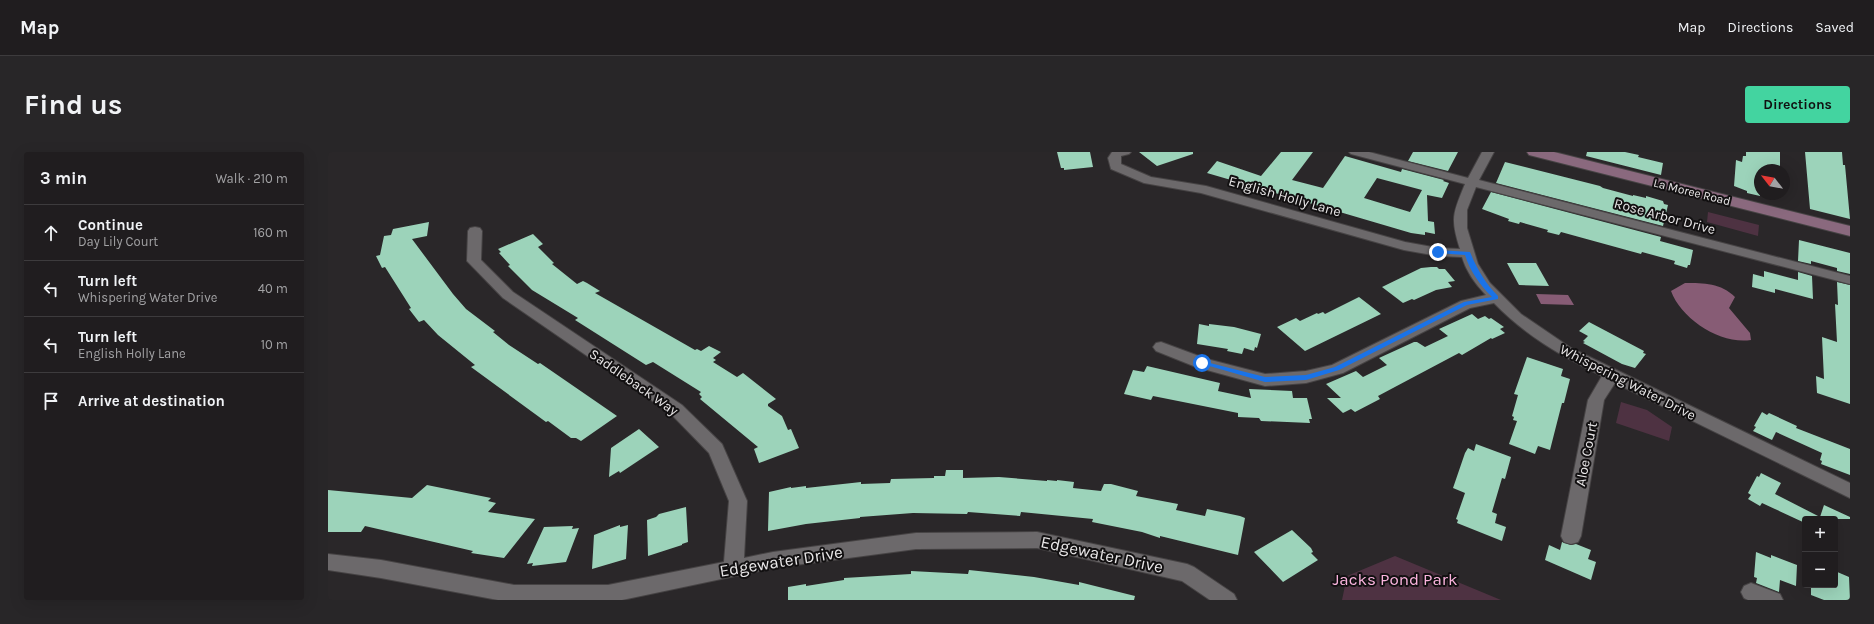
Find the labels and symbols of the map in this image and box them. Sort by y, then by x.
north arrow [1754,164,1790,200]
street label: English Holly Lane [1227,172,1343,221]
street label: La Moree Road [1652,176,1732,208]
street label: Rose Arbor Drive [1612,195,1717,238]
route end [1429,243,1447,261]
street label: Whispering Water Drive [1557,341,1698,424]
street label: Saddleback Way [586,345,682,420]
route start [1193,354,1211,372]
street label: Aloe Court [1572,420,1601,488]
street label: Edgewater Drive [1039,531,1165,577]
street label: Edgewater Drive [718,541,844,581]
park label: Jacks Pond Park [1332,569,1458,589]

